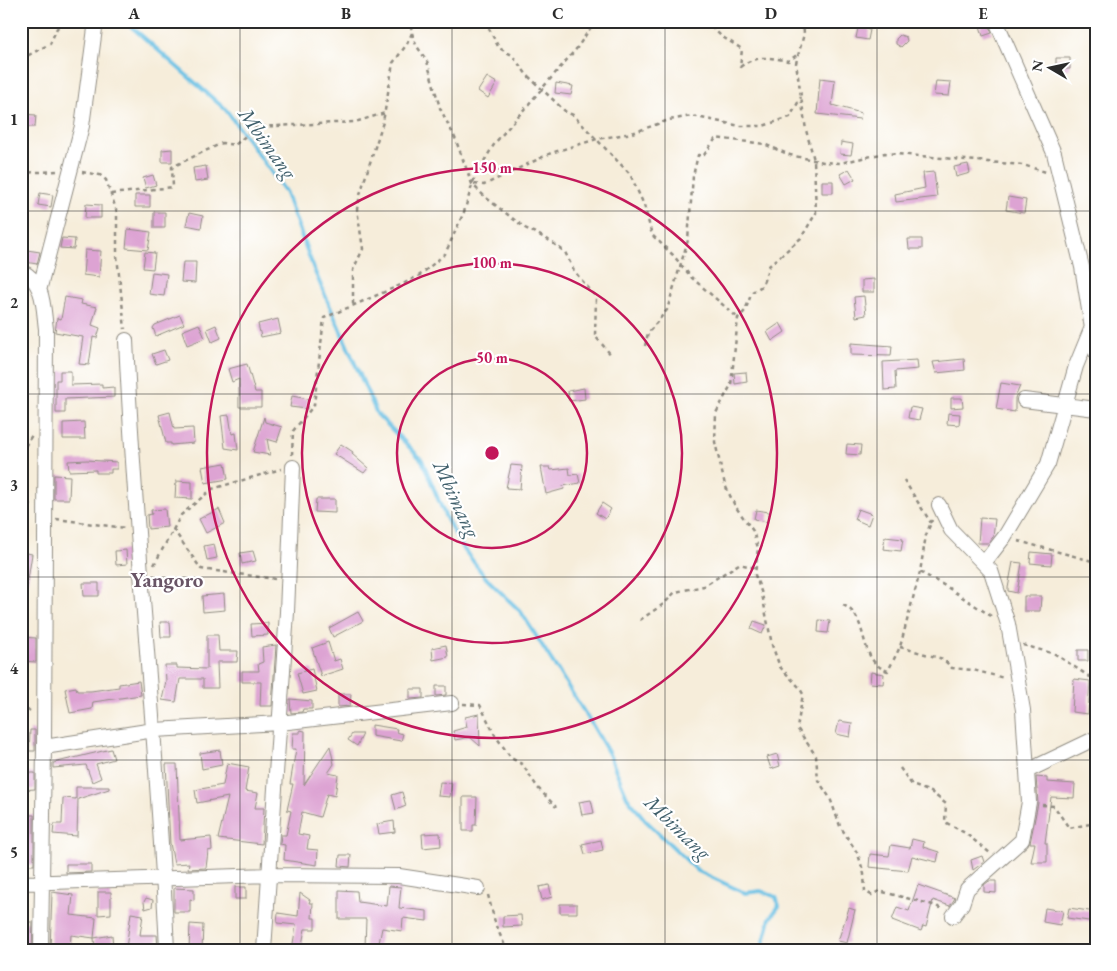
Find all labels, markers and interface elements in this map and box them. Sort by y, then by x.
text: A [127,3,140,24]
text: B [341,3,351,24]
text: C [552,3,564,24]
text: D [765,3,777,24]
text: E [978,3,988,24]
north arrow [1024,42,1074,92]
text: N [1027,58,1047,73]
water label: Mbimang [232,100,304,185]
text: 1 [10,109,18,130]
text: 150 m [472,158,512,177]
text: 100 m [472,253,512,272]
text: 2 [10,292,19,313]
text: 50 m [476,348,508,367]
centre of rings [483,444,501,462]
water label: Mbimang [427,454,487,543]
text: 3 [10,475,18,496]
district label: Yangoro [131,566,204,593]
text: 4 [10,658,19,679]
water label: Mbimang [638,787,718,866]
text: 5 [10,842,18,863]

